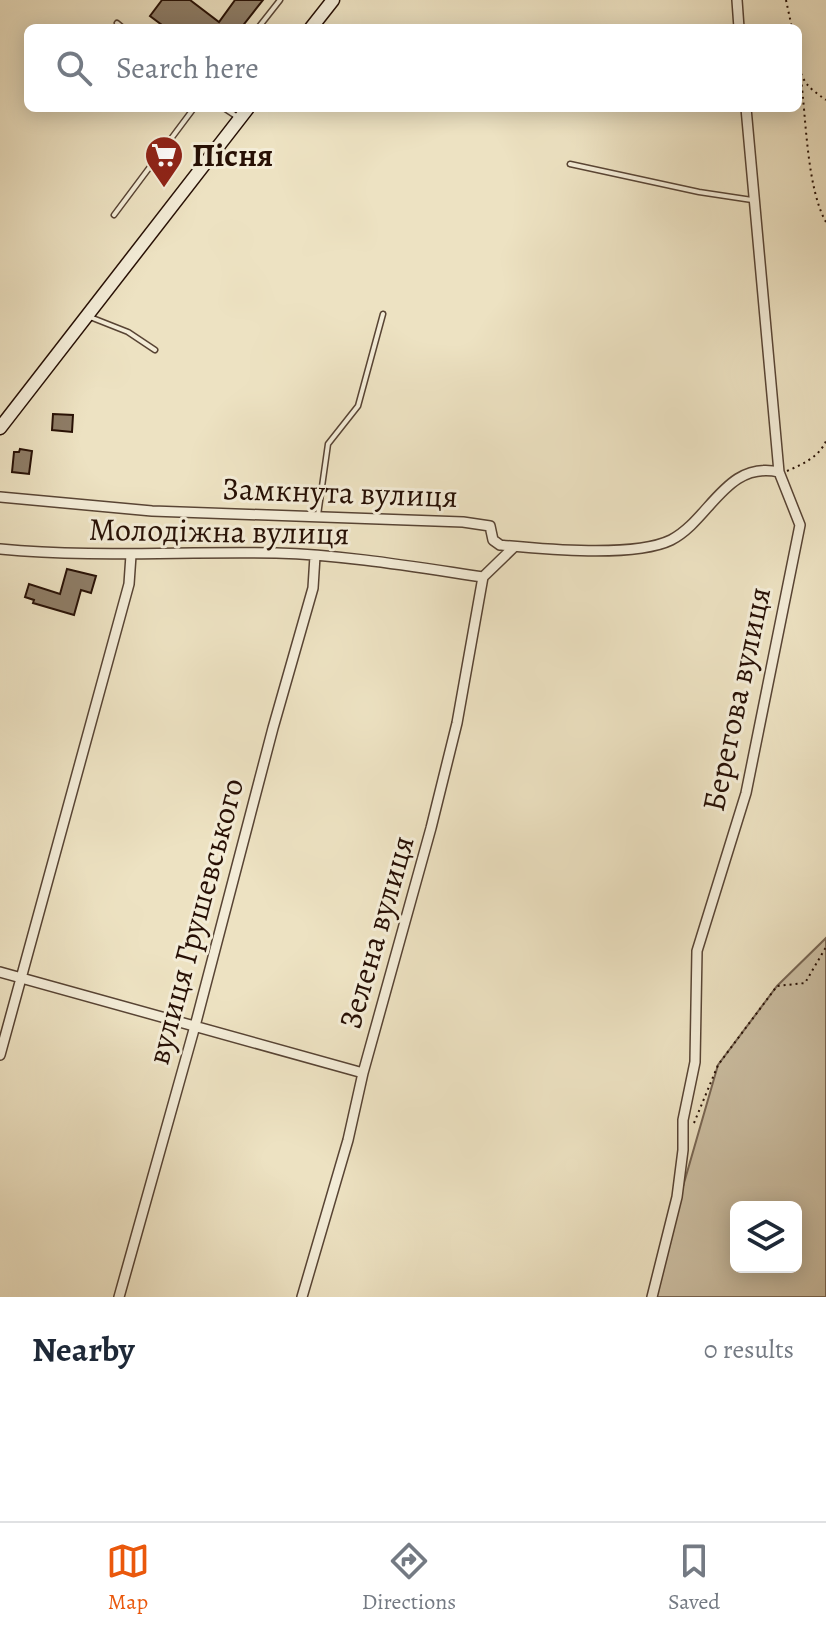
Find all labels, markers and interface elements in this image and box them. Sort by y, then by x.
search box [24,24,802,112]
icon: search [52,46,96,90]
text: Search here [116,48,259,88]
place label: Пісня [192,133,273,177]
supermarket icon: Пісня [143,134,185,189]
street label: Замкнута вулиця [221,466,459,518]
street label: Молодіжна вулиця [88,507,350,555]
street label: Берегова вулиця [691,583,781,815]
street label: вулиця Грушевського [136,773,254,1069]
street label: Зелена вулиця [327,830,425,1034]
map controls [730,1201,802,1273]
button: layers [730,1201,802,1273]
text: Nearby [32,1326,135,1373]
text: 0 results [704,1332,794,1367]
tab: Map [106,1539,150,1617]
tab: Directions [362,1539,456,1617]
tab: Saved [668,1539,720,1617]

